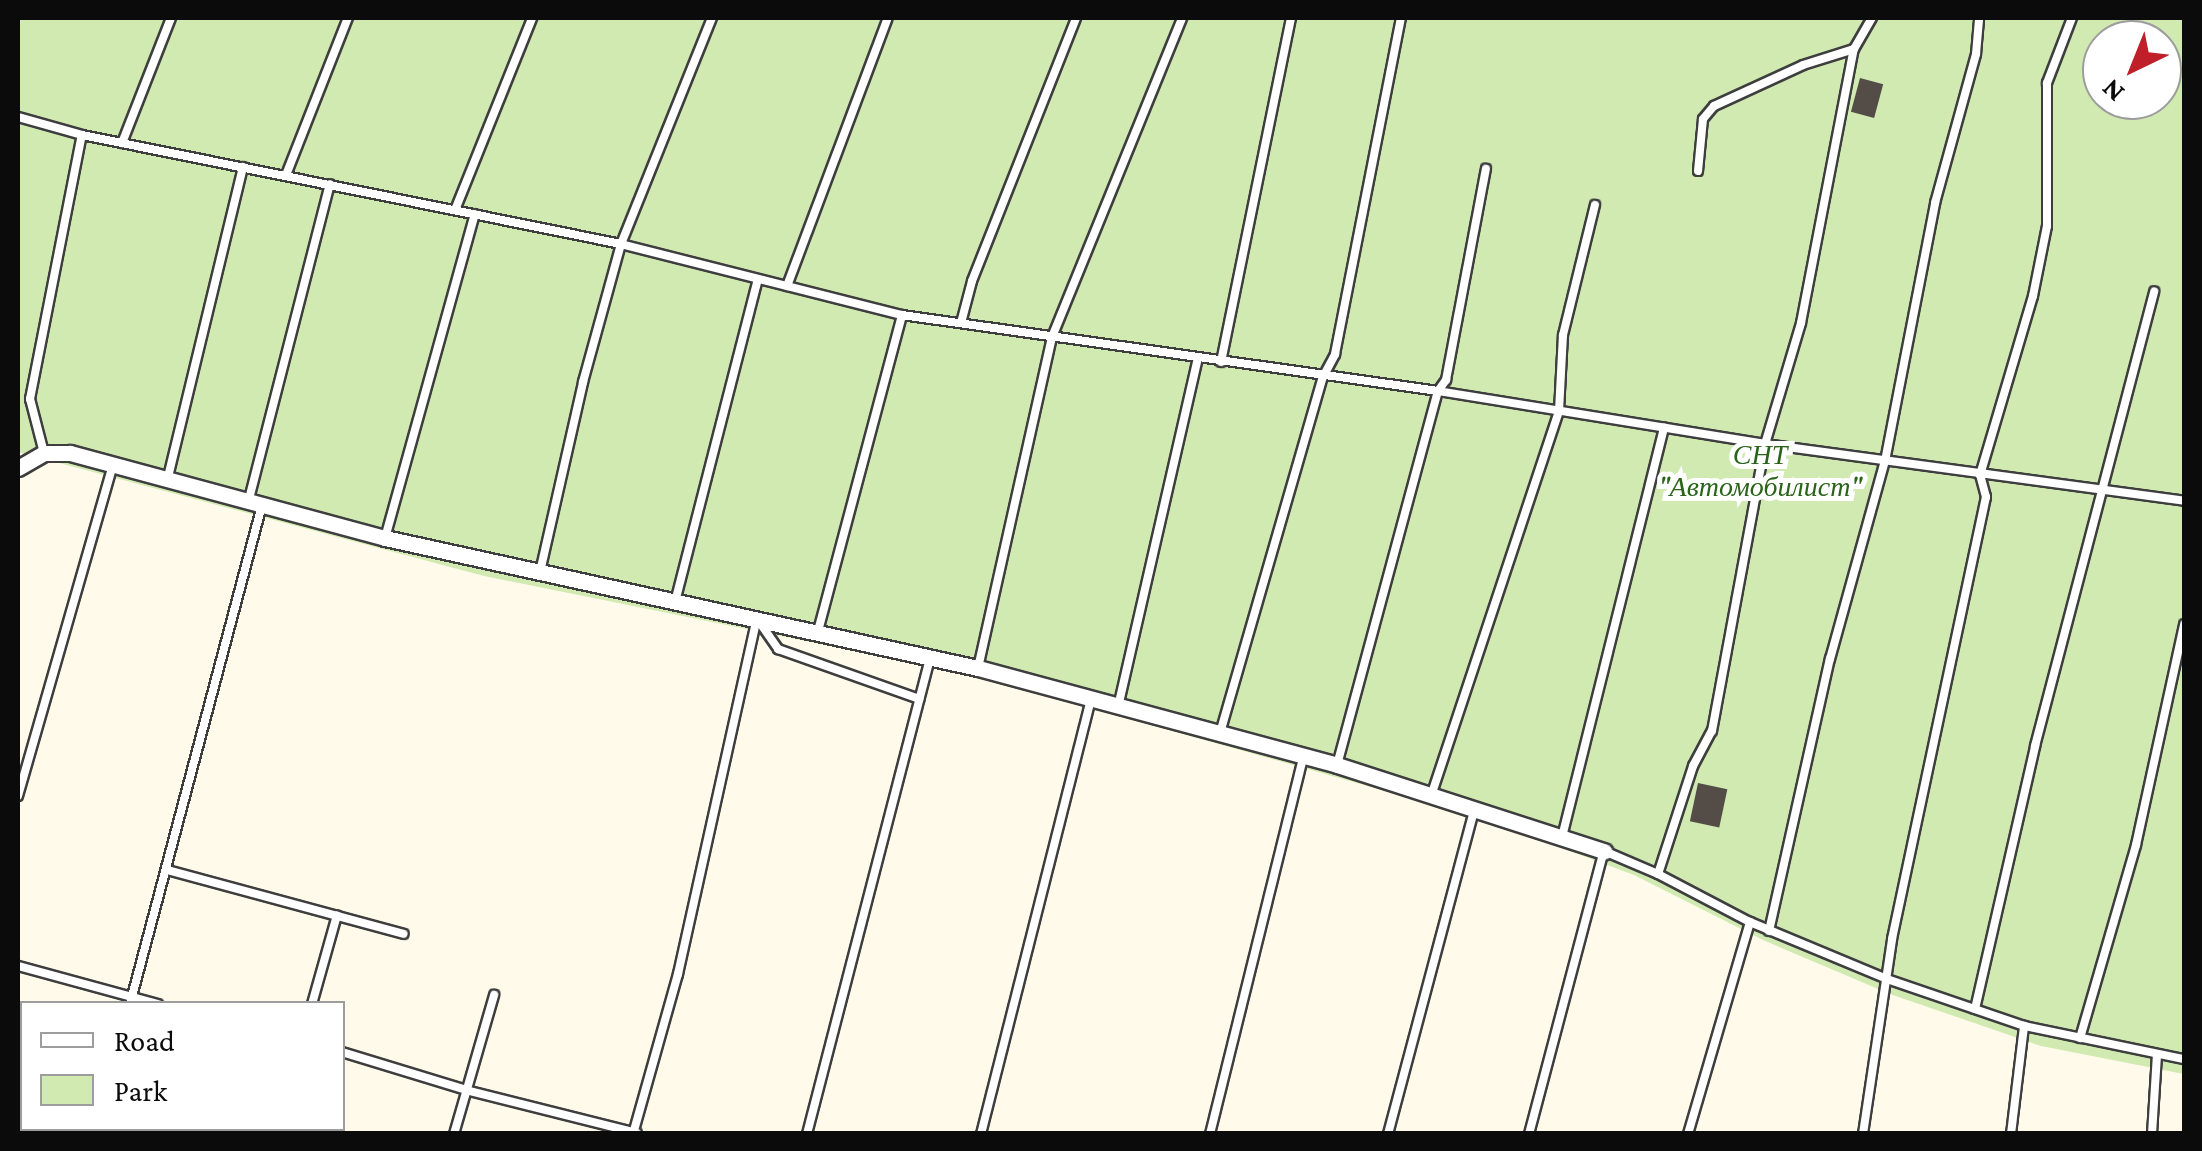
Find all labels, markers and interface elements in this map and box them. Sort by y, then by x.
north arrow [2082,20,2182,120]
text: N [2095,73,2130,109]
park label: СНТ "Автомобилист" [1658,438,1862,504]
legend [20,1001,345,1131]
text: Road [114,1024,175,1057]
text: Park [114,1074,167,1107]

